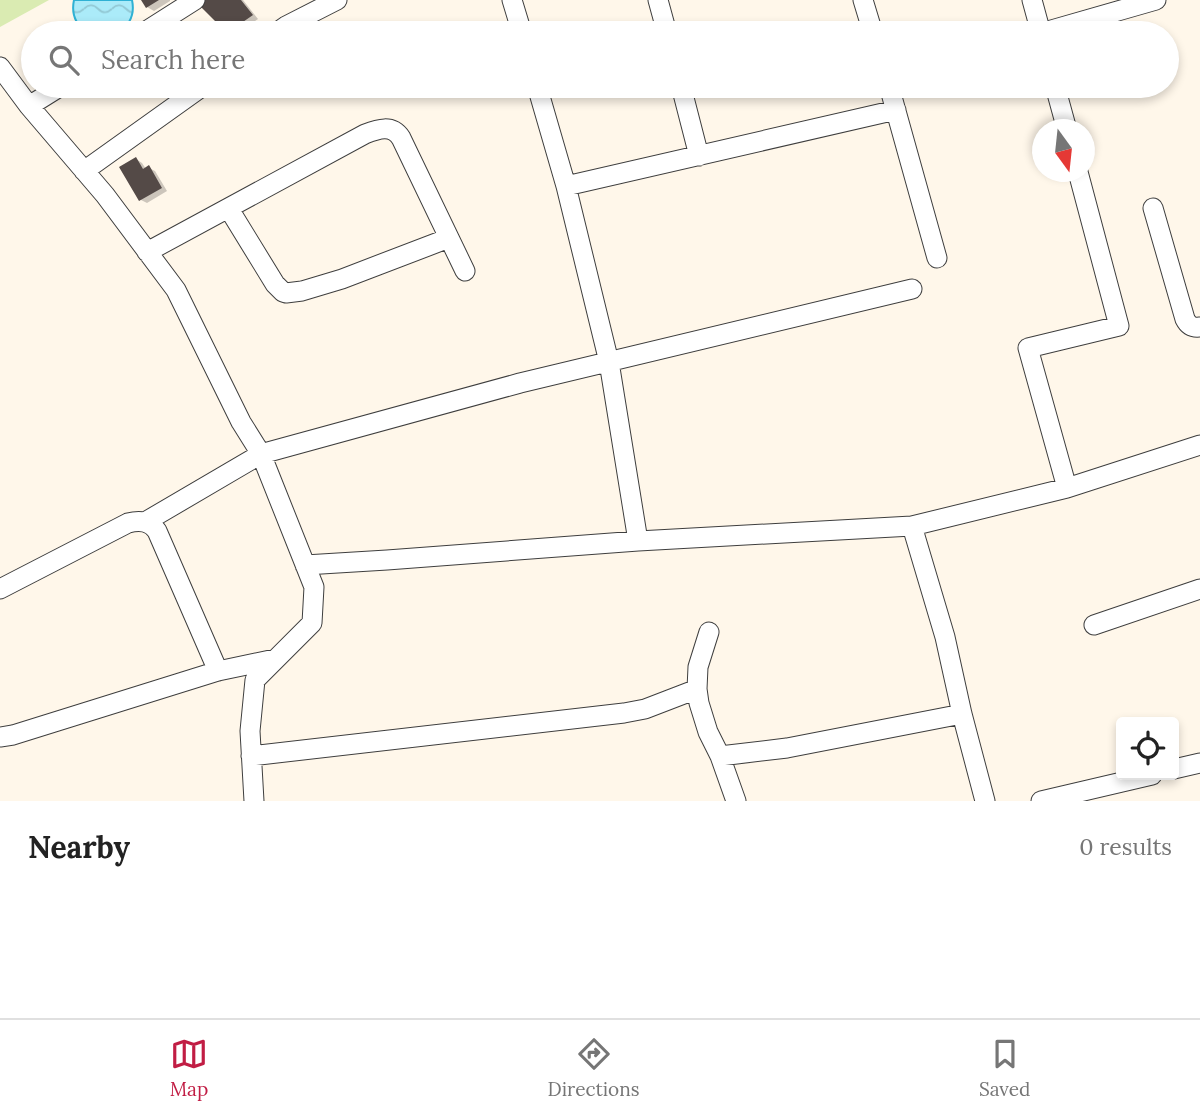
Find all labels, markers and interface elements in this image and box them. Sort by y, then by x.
search box [21,21,1179,98]
icon: search [45,41,83,79]
text: Search here [101,43,245,76]
north arrow [1032,119,1095,182]
map controls [1116,717,1179,780]
button: locate [1116,717,1179,780]
text: Nearby [28,828,130,866]
text: 0 results [1079,832,1172,861]
tab: Map [170,1035,208,1101]
tab: Directions [548,1035,640,1101]
tab: Saved [979,1035,1030,1101]

